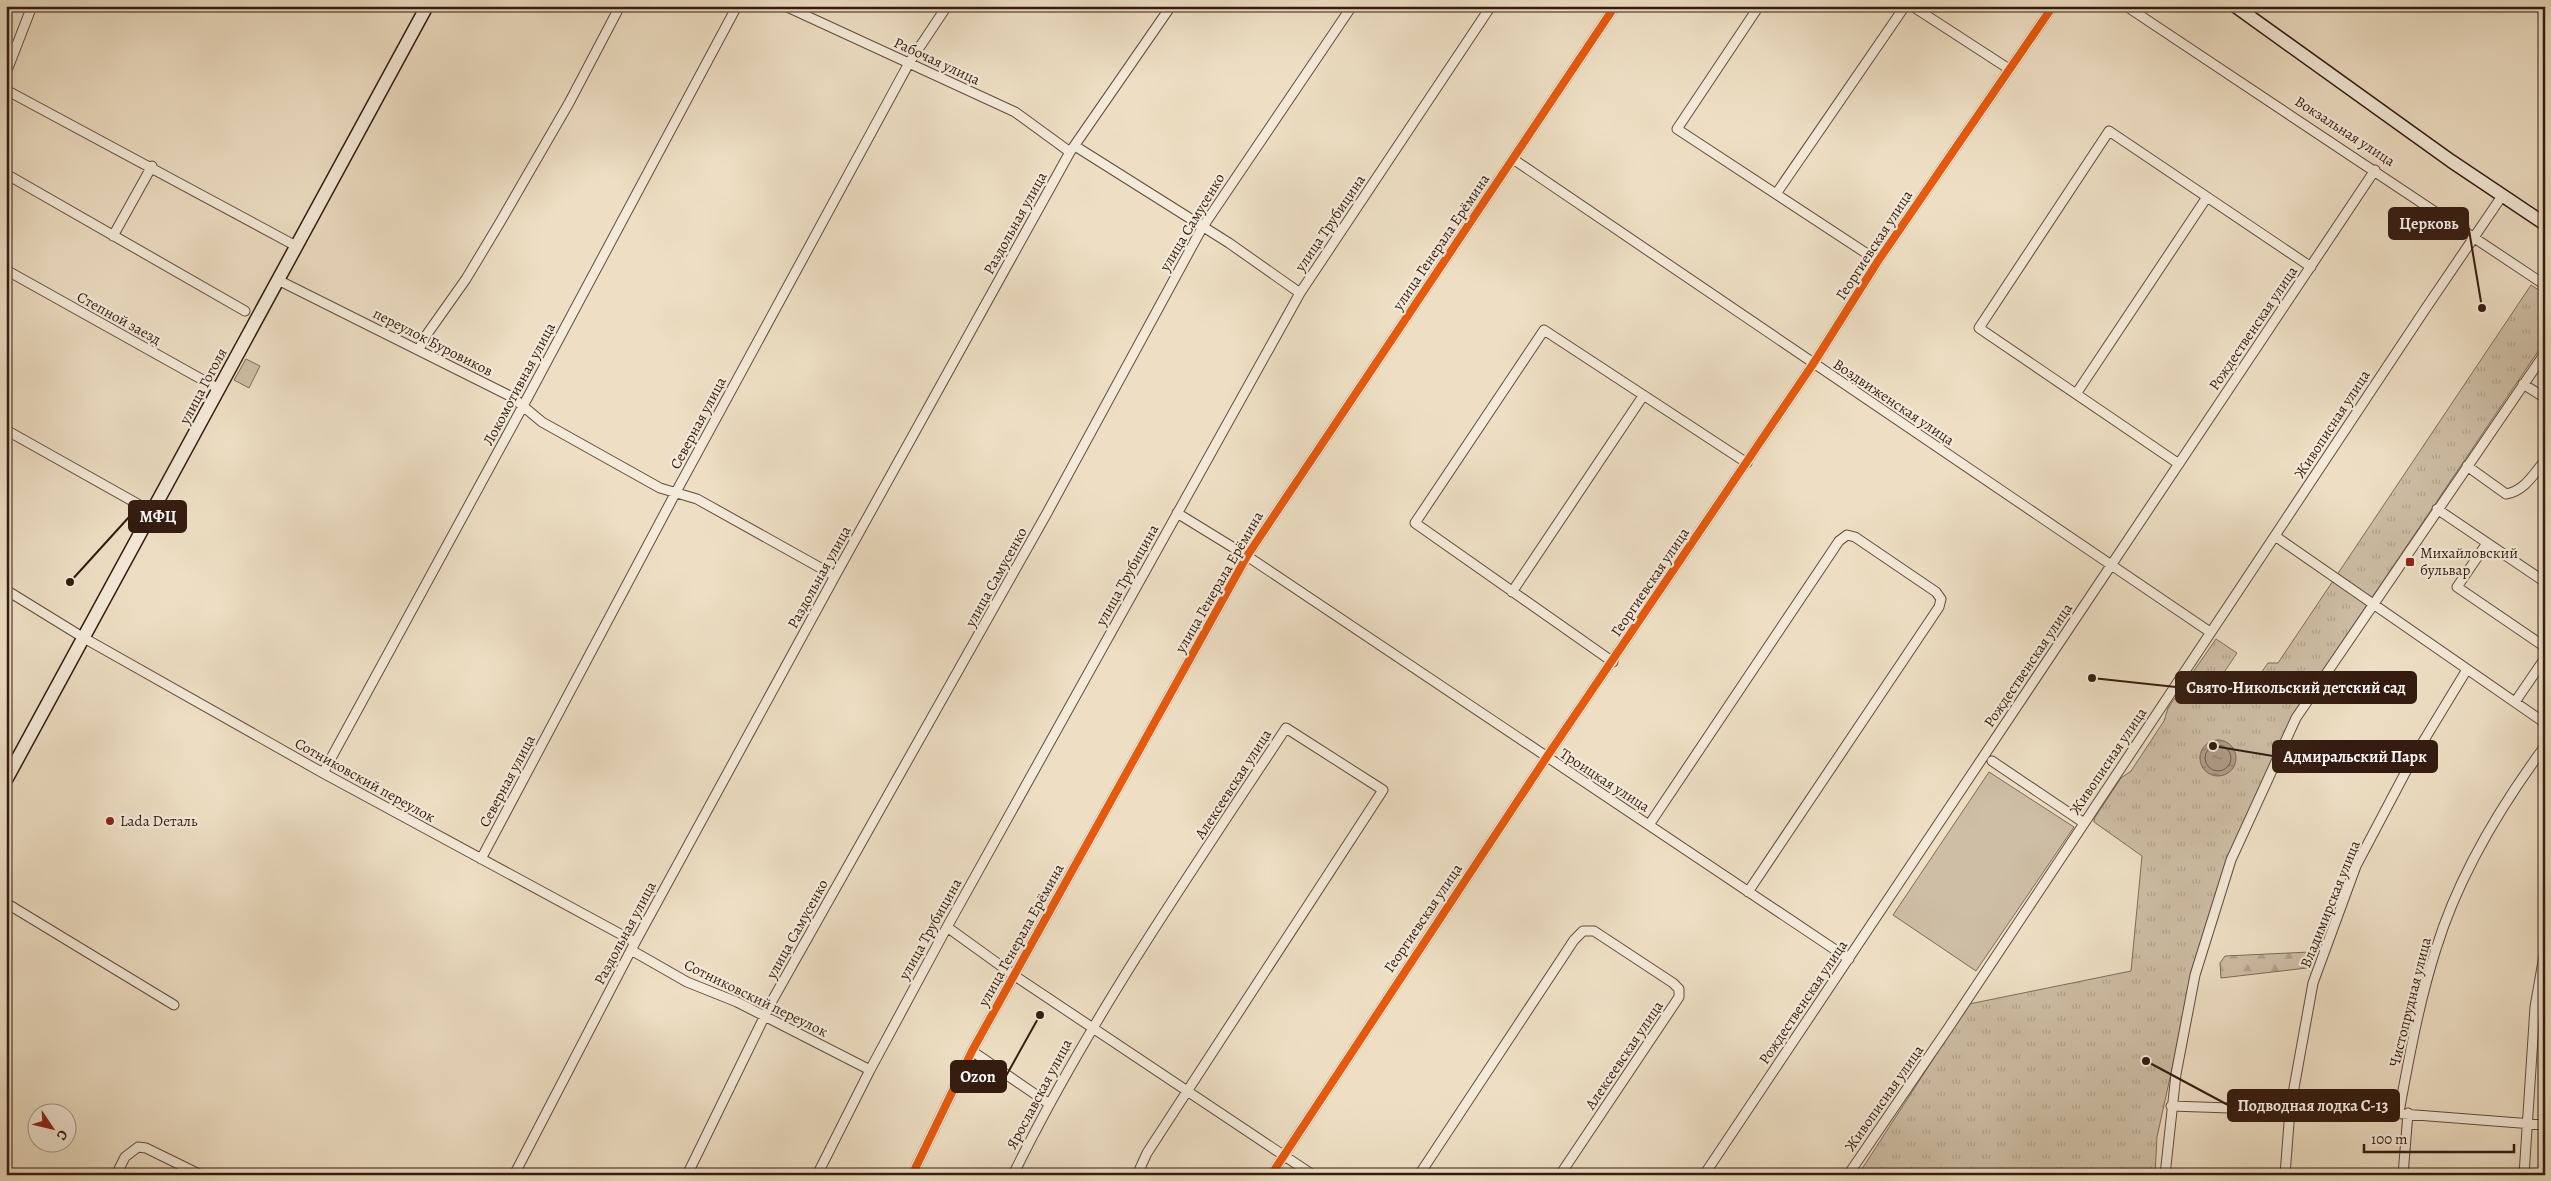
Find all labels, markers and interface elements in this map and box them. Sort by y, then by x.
street label: Рабочая улица [891,32,983,90]
street label: Вокзальная улица [2291,91,2399,171]
street label: Раздольная улица [979,168,1052,278]
street label: улица Самусенко [1154,169,1229,276]
street label: улица Генерала Ерёмина [1387,170,1494,315]
street label: улица Трубицина [1290,171,1370,276]
street label: Георгиевская улица [1831,186,1917,304]
callout: Церковь [2389,208,2468,239]
text: Церковь [2399,213,2459,235]
street label: Рождественская улица [2204,262,2302,394]
street label: Степной заезд [73,287,165,349]
street label: переулок Буровиков [370,303,496,381]
street label: Локомотивная улица [478,319,560,449]
street label: улица Гоголя [174,344,231,429]
street label: Воздвиженская улица [1830,354,1959,450]
street label: Живописная улица [2290,366,2375,482]
street label: Северная улица [665,373,731,473]
callout: МФЦ [129,501,186,532]
text: МФЦ [139,506,177,528]
street label: улица Генерала Ерёмина [1170,508,1268,657]
street label: улица Трубицина [1090,521,1163,630]
street label: Раздольная улица [783,522,856,632]
street label: улица Самусенко [960,524,1032,631]
street label: Георгиевская улица [1606,524,1694,640]
place label: Михайловский бульвар [2420,543,2518,580]
marker: Михайловский бульвар [2404,556,2416,568]
street label: Рождественская улица [1979,599,2077,731]
callout: Свято-Никольский детский сад [2176,672,2416,703]
text: Свято-Никольский детский сад [2186,677,2406,699]
street label: Живописная улица [2065,703,2151,818]
street label: Алексеевская улица [1189,725,1276,844]
street label: Северная улица [474,731,540,831]
street label: Сотниковский переулок [291,733,439,827]
callout: Адмиральский Парк [2273,741,2437,772]
street label: Троицкая улица [1556,743,1654,817]
text: Адмиральский Парк [2282,746,2427,768]
place label: Lada Dеталь [120,811,198,831]
marker: Lada Dеталь [104,815,116,827]
street label: Владимирская улица [2295,837,2365,971]
street label: улица Генерала Ерёмина [973,860,1069,1011]
street label: Георгиевская улица [1379,860,1467,976]
street label: улица Трубицина [893,875,966,984]
street label: улица Самусенко [761,876,833,983]
street label: Раздольная улица [589,878,661,988]
street label: Чистопрудная улица [2384,935,2436,1069]
street label: Рождественская улица [1754,936,1852,1068]
street label: Сотниковский переулок [681,954,831,1042]
street label: Алексеевская улица [1580,997,1668,1114]
street label: Ярославская улица [1002,1035,1077,1153]
street label: Живописная улица [1840,1041,1928,1155]
callout: Ozon [951,1061,1006,1092]
text: Ozon [960,1066,996,1088]
callout: Подводная лодка С-13 [2228,1090,2399,1121]
text: Подводная лодка С-13 [2238,1095,2389,1117]
north arrow [28,1104,78,1154]
scale bar [2364,1121,2514,1153]
text: С [52,1126,72,1144]
text: 100 m [2371,1129,2408,1149]

